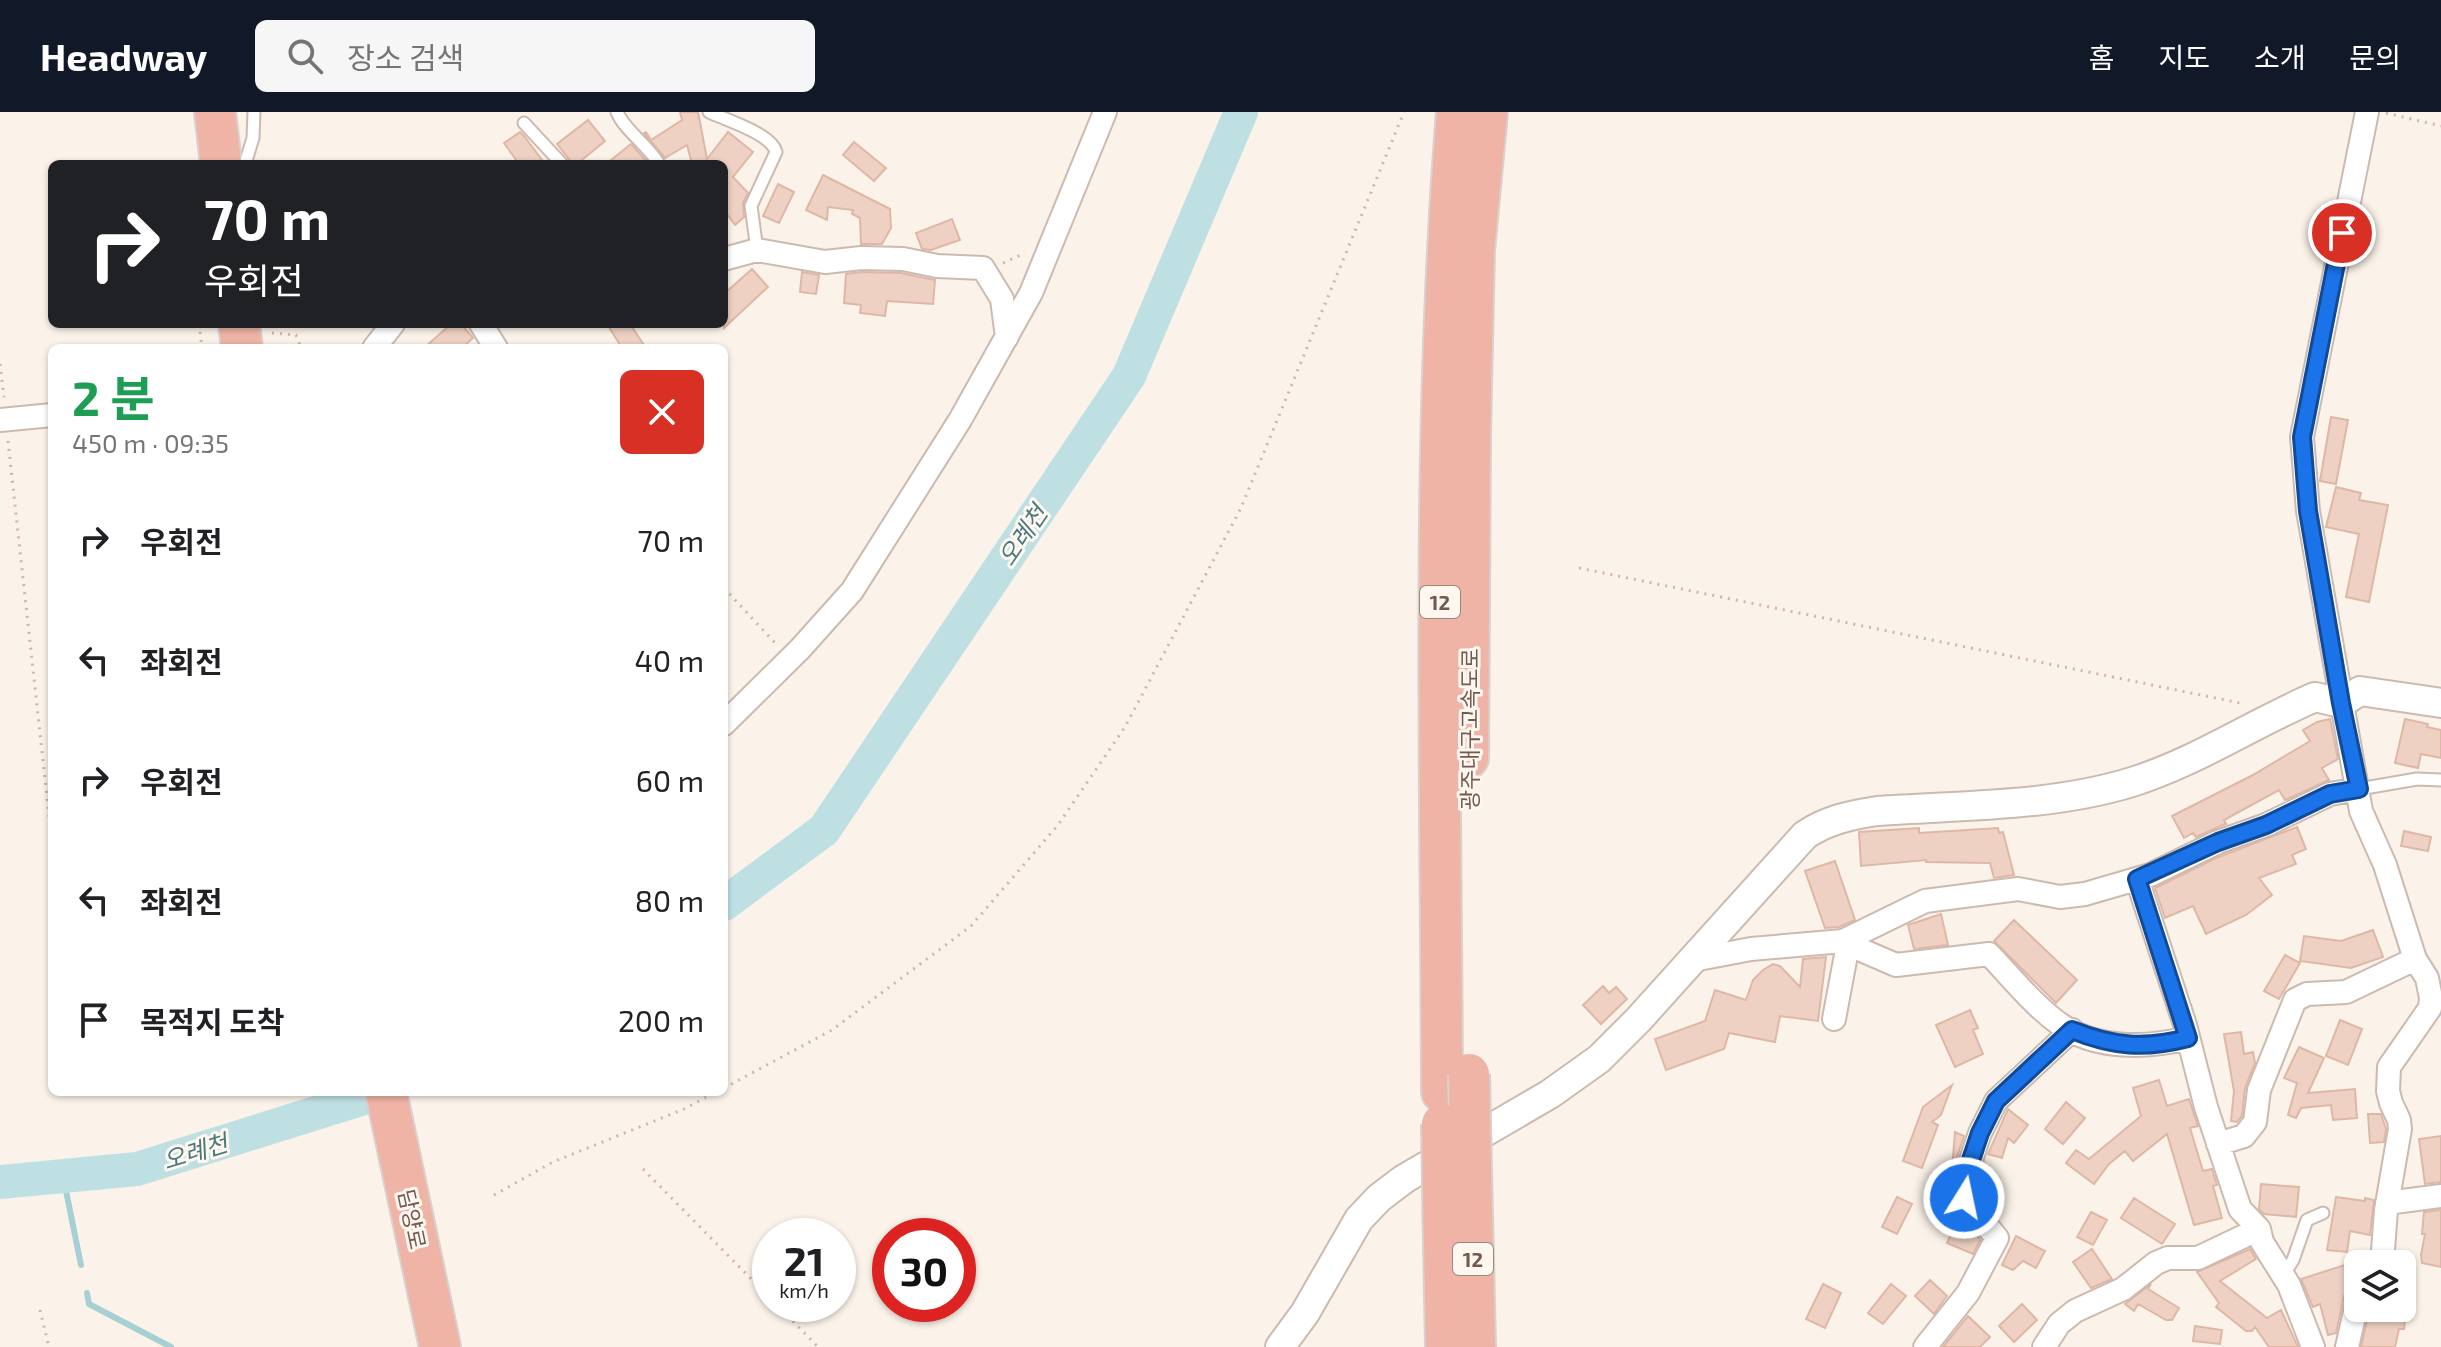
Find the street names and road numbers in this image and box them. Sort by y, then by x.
road number: 12 [1420,586,1460,618]
street label: 광주대구고속도로 [1456,648,1482,810]
street label: 담양로 [394,1187,432,1251]
road number: 12 [1453,1243,1493,1275]

